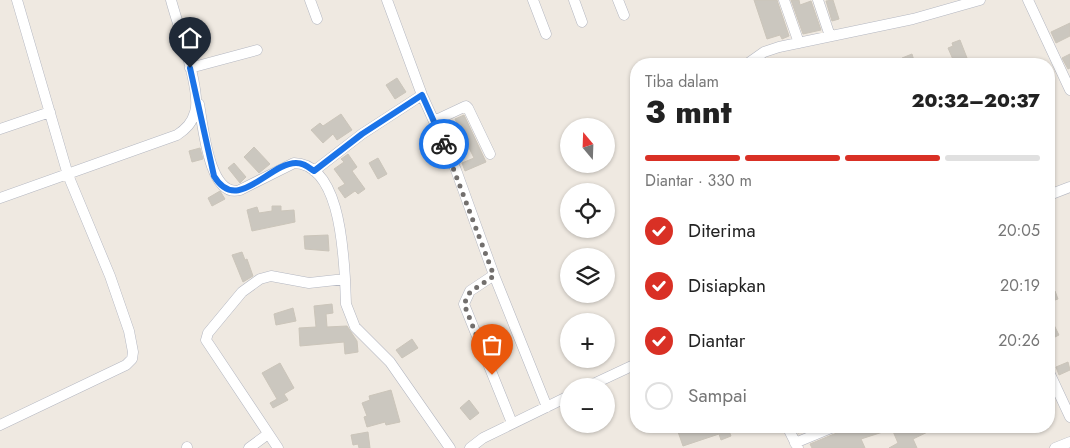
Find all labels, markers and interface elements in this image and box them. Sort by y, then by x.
pin [169,17,211,68]
icon: home [176,24,204,52]
text: Tiba dalam [645,70,719,93]
text: 20:32–20:37 [912,87,1040,114]
text: 3 mnt [645,89,732,135]
north arrow [560,118,615,172]
map controls [560,118,615,433]
courier [419,119,469,169]
icon: bike [430,130,458,158]
text: Diantar · 330 m [645,169,752,192]
button: locate [560,183,615,238]
icon: check [645,217,673,245]
text: Diterima [688,217,756,244]
text: 20:05 [998,219,1040,242]
button: layers [560,248,615,303]
icon: check [645,272,673,300]
text: Disiapkan [688,272,766,299]
text: 20:19 [1000,274,1040,297]
button: + [560,313,615,368]
pin [471,324,513,375]
icon: check [645,327,673,355]
text: Diantar [688,327,745,354]
text: 20:26 [998,329,1040,352]
icon: bag [478,331,506,359]
button: − [560,378,615,433]
text: Sampai [688,382,747,409]

